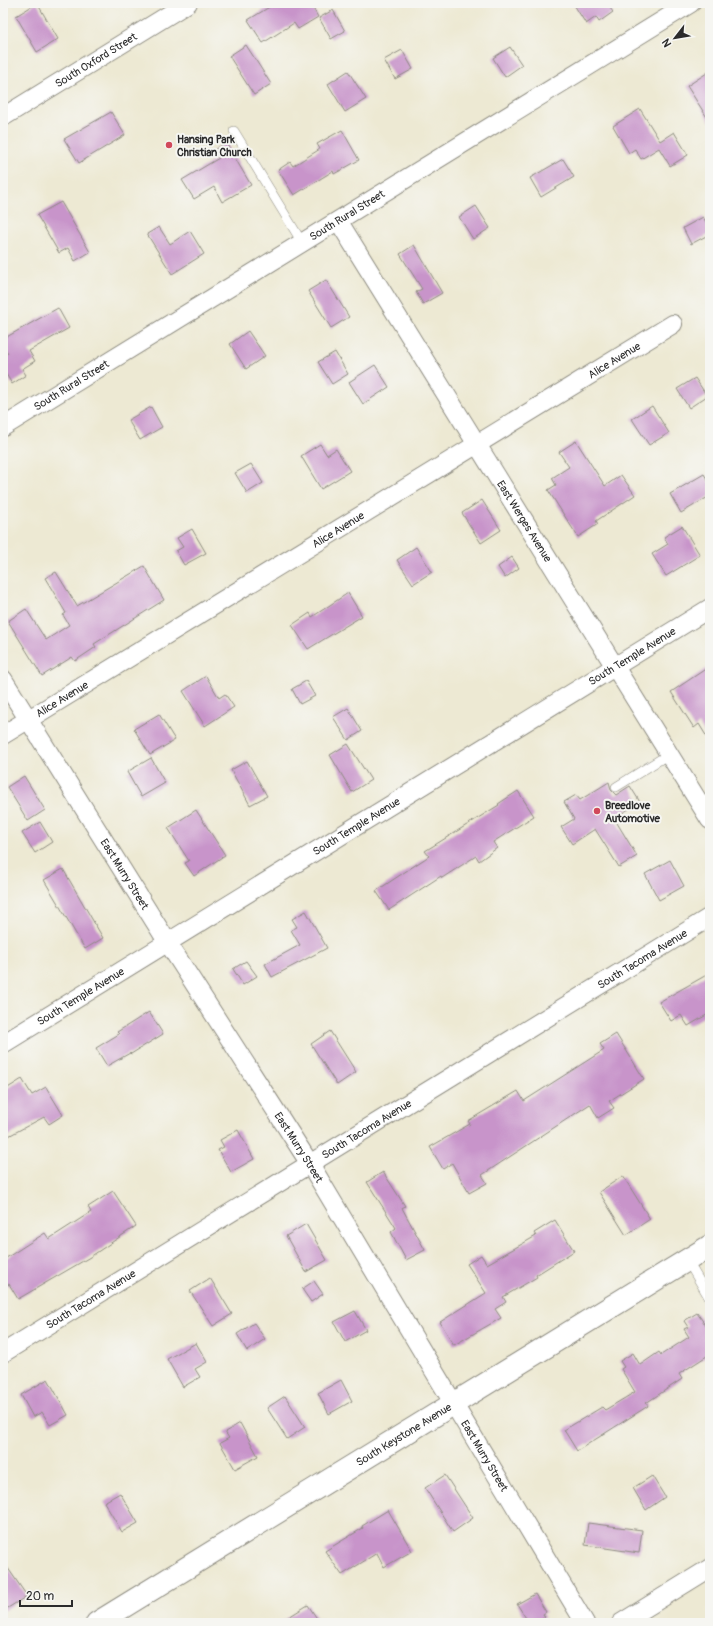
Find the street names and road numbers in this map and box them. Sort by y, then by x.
street label: South Oxford Street [53,29,139,90]
street label: South Rural Street [307,187,387,243]
street label: Alice Avenue [586,339,643,381]
street label: South Rural Street [31,357,112,413]
street label: East Werges Avenue [494,478,555,565]
street label: Alice Avenue [309,508,367,550]
street label: South Temple Avenue [586,624,678,688]
street label: Alice Avenue [33,678,91,720]
street label: South Temple Avenue [310,794,403,858]
street label: East Murry Street [98,836,152,912]
street label: South Tacoma Avenue [595,926,690,991]
street label: South Temple Avenue [34,964,127,1028]
street label: South Tacoma Avenue [319,1096,414,1161]
street label: East Murry Street [272,1110,326,1185]
street label: South Tacoma Avenue [44,1266,138,1331]
street label: South Keystone Avenue [353,1400,454,1469]
street label: East Murry Street [458,1418,511,1494]

